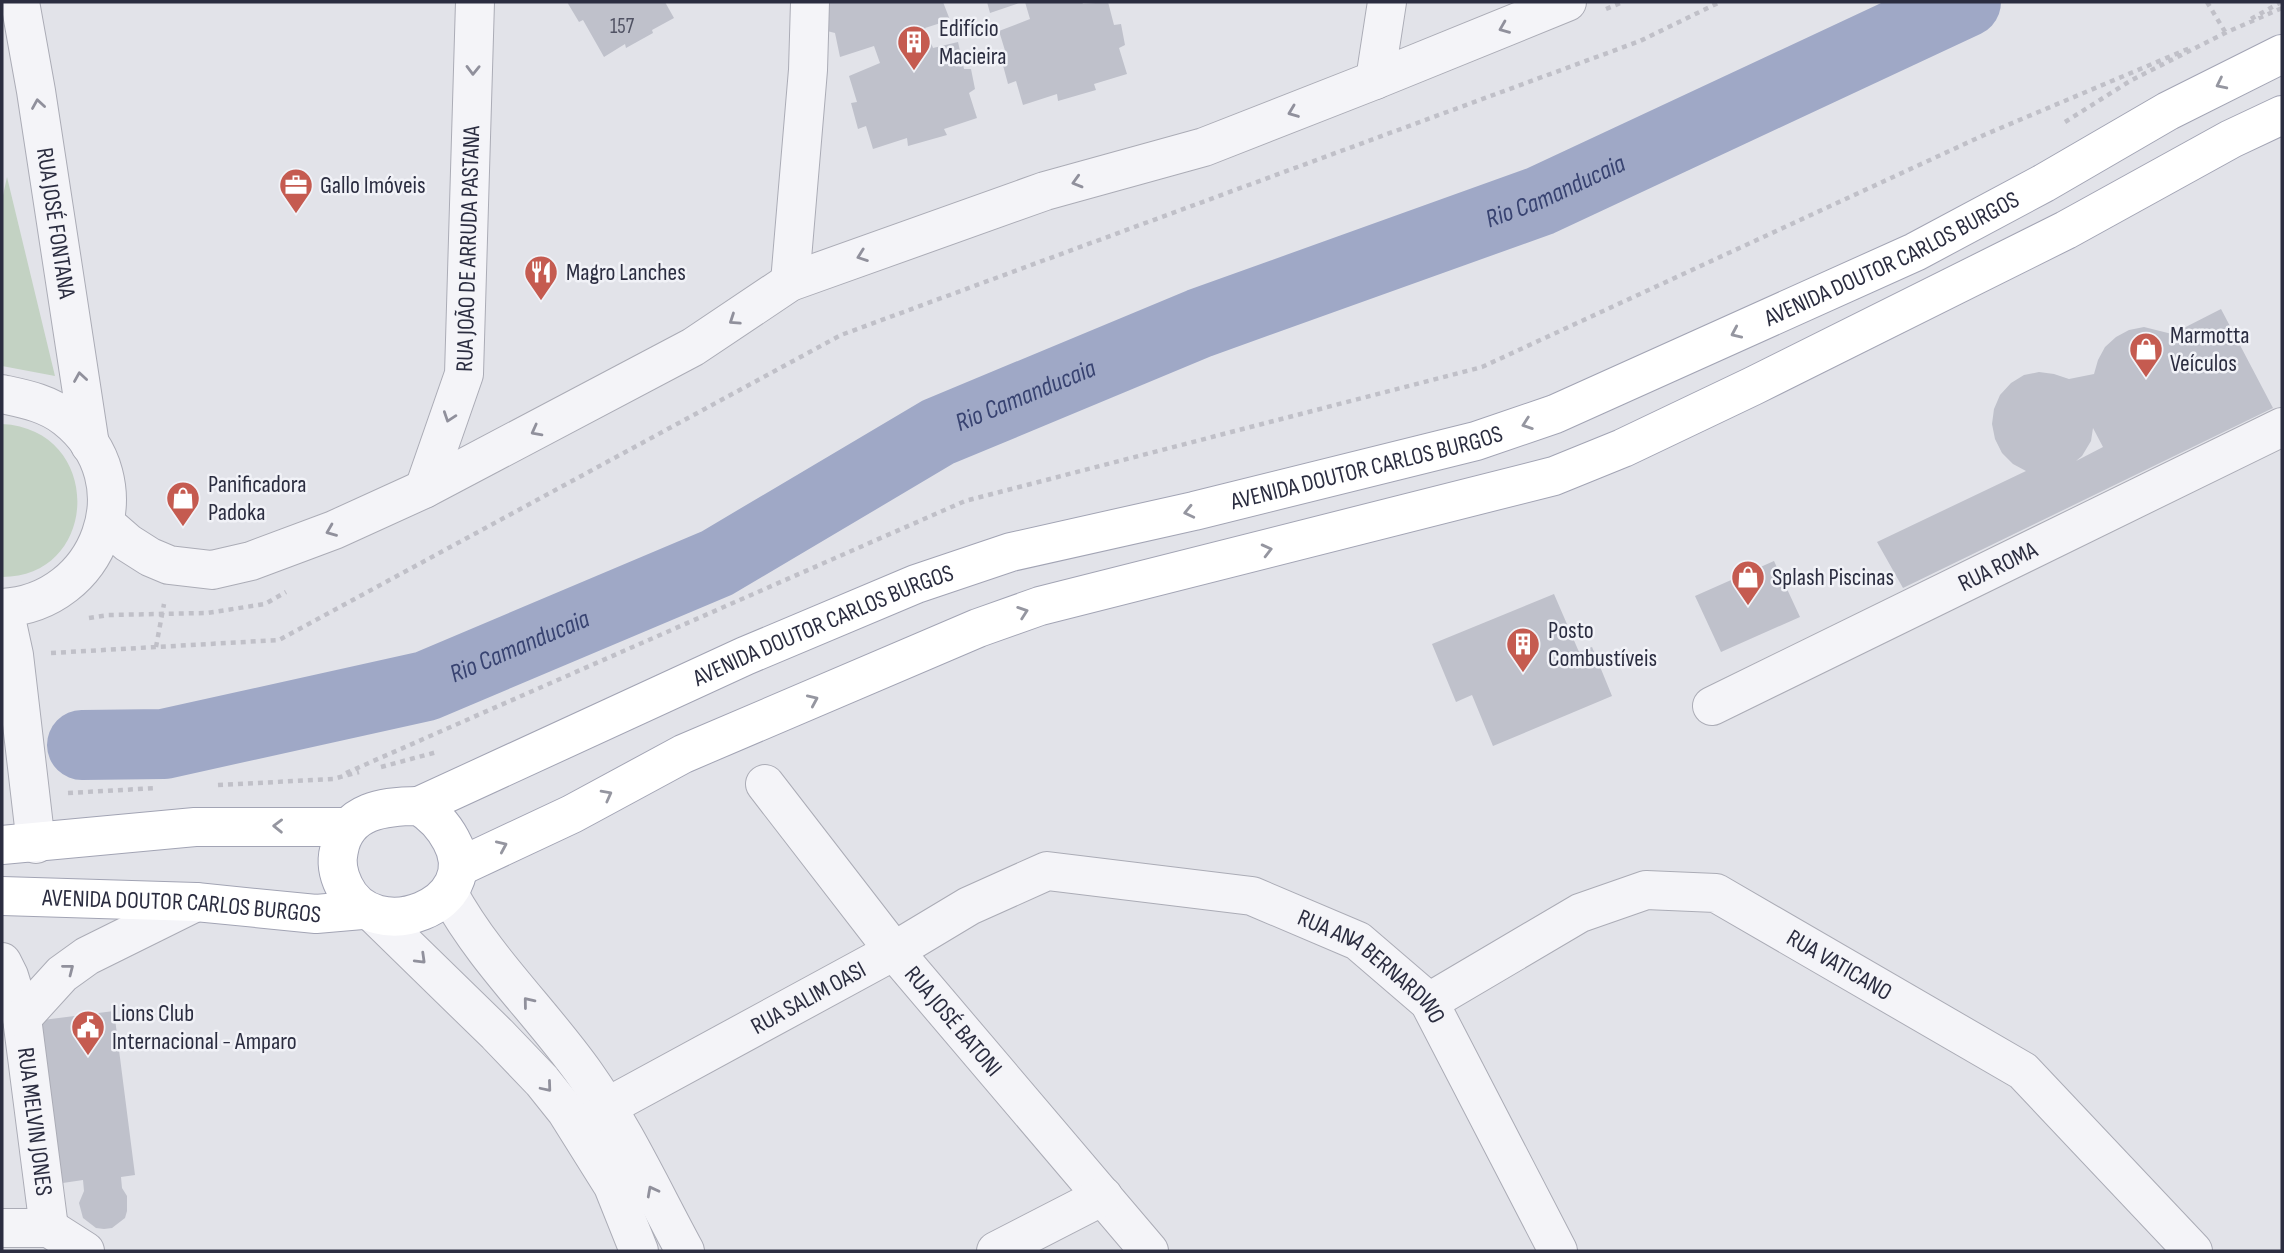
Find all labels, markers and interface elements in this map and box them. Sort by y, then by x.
house number: 157 [610,14,635,39]
place label: Edifício Macieira [939,14,1006,71]
one-way arrow [1499,19,1511,33]
building icon: Edifício Macieira [895,23,933,72]
one-way arrow [466,65,481,76]
one-way arrow [2216,76,2228,90]
one-way arrow [31,98,46,110]
one-way arrow [1288,104,1300,118]
street label: RUA JOÃO DE ARRUDA PASTANA [450,125,486,372]
street label: RUA JOSÉ FONTANA [30,146,82,301]
water label: Rio Camanducaia [1481,148,1631,235]
office icon: Gallo Imóveis [277,166,315,215]
place label: Gallo Imóveis [320,171,426,200]
one-way arrow [1071,174,1083,188]
street label: AVENIDA DOUTOR CARLOS BURGOS [1759,185,2024,333]
one-way arrow [856,248,868,262]
restaurant icon: Magro Lanches [522,253,560,302]
place label: Magro Lanches [566,258,686,287]
one-way arrow [729,312,742,324]
place label: Marmotta Veículos [2170,321,2250,378]
one-way arrow [1731,325,1743,339]
shop icon: Marmotta Veículos [2127,330,2165,379]
water label: Rio Camanducaia [951,352,1101,438]
one-way arrow [73,372,88,383]
one-way arrow [443,411,457,423]
one-way arrow [1522,416,1534,430]
street label: AVENIDA DOUTOR CARLOS BURGOS [1227,419,1506,516]
one-way arrow [530,422,543,436]
place label: Panificadora Padoka [208,470,307,527]
shop icon: Panificadora Padoka [164,479,202,528]
one-way arrow [1183,504,1195,518]
one-way arrow [326,522,338,536]
street label: RUA ROMA [1953,534,2042,598]
one-way arrow [1261,544,1273,558]
street label: AVENIDA DOUTOR CARLOS BURGOS [688,558,957,693]
shop icon: Splash Piscinas [1729,558,1767,607]
place label: Splash Piscinas [1772,563,1894,592]
water label: Rio Camanducaia [445,603,595,690]
one-way arrow [1016,606,1029,620]
place label: Posto Combustíveis [1548,616,1657,673]
building icon: Posto Combustíveis [1504,625,1542,674]
one-way arrow [806,694,818,708]
one-way arrow [600,790,612,803]
one-way arrow [272,818,283,834]
one-way arrow [495,840,507,854]
street label: AVENIDA DOUTOR CARLOS BURGOS [41,883,322,929]
street label: RUA ANA BERNARDINO [1293,903,1452,1028]
street label: RUA VATICANO [1782,923,1897,1006]
one-way arrow [413,951,426,964]
street label: RUA SALIM OASI [746,955,871,1041]
street label: RUA JOSÉ BATONI [899,960,1009,1082]
one-way arrow [62,965,74,978]
one-way arrow [524,997,536,1010]
place label: Lions Club Internacional - Amparo [112,999,297,1056]
public building icon: Lions Club Internacional - Amparo [69,1008,107,1057]
street label: RUA MELVIN JONES [11,1046,59,1198]
one-way arrow [539,1079,551,1092]
one-way arrow [647,1186,661,1198]

